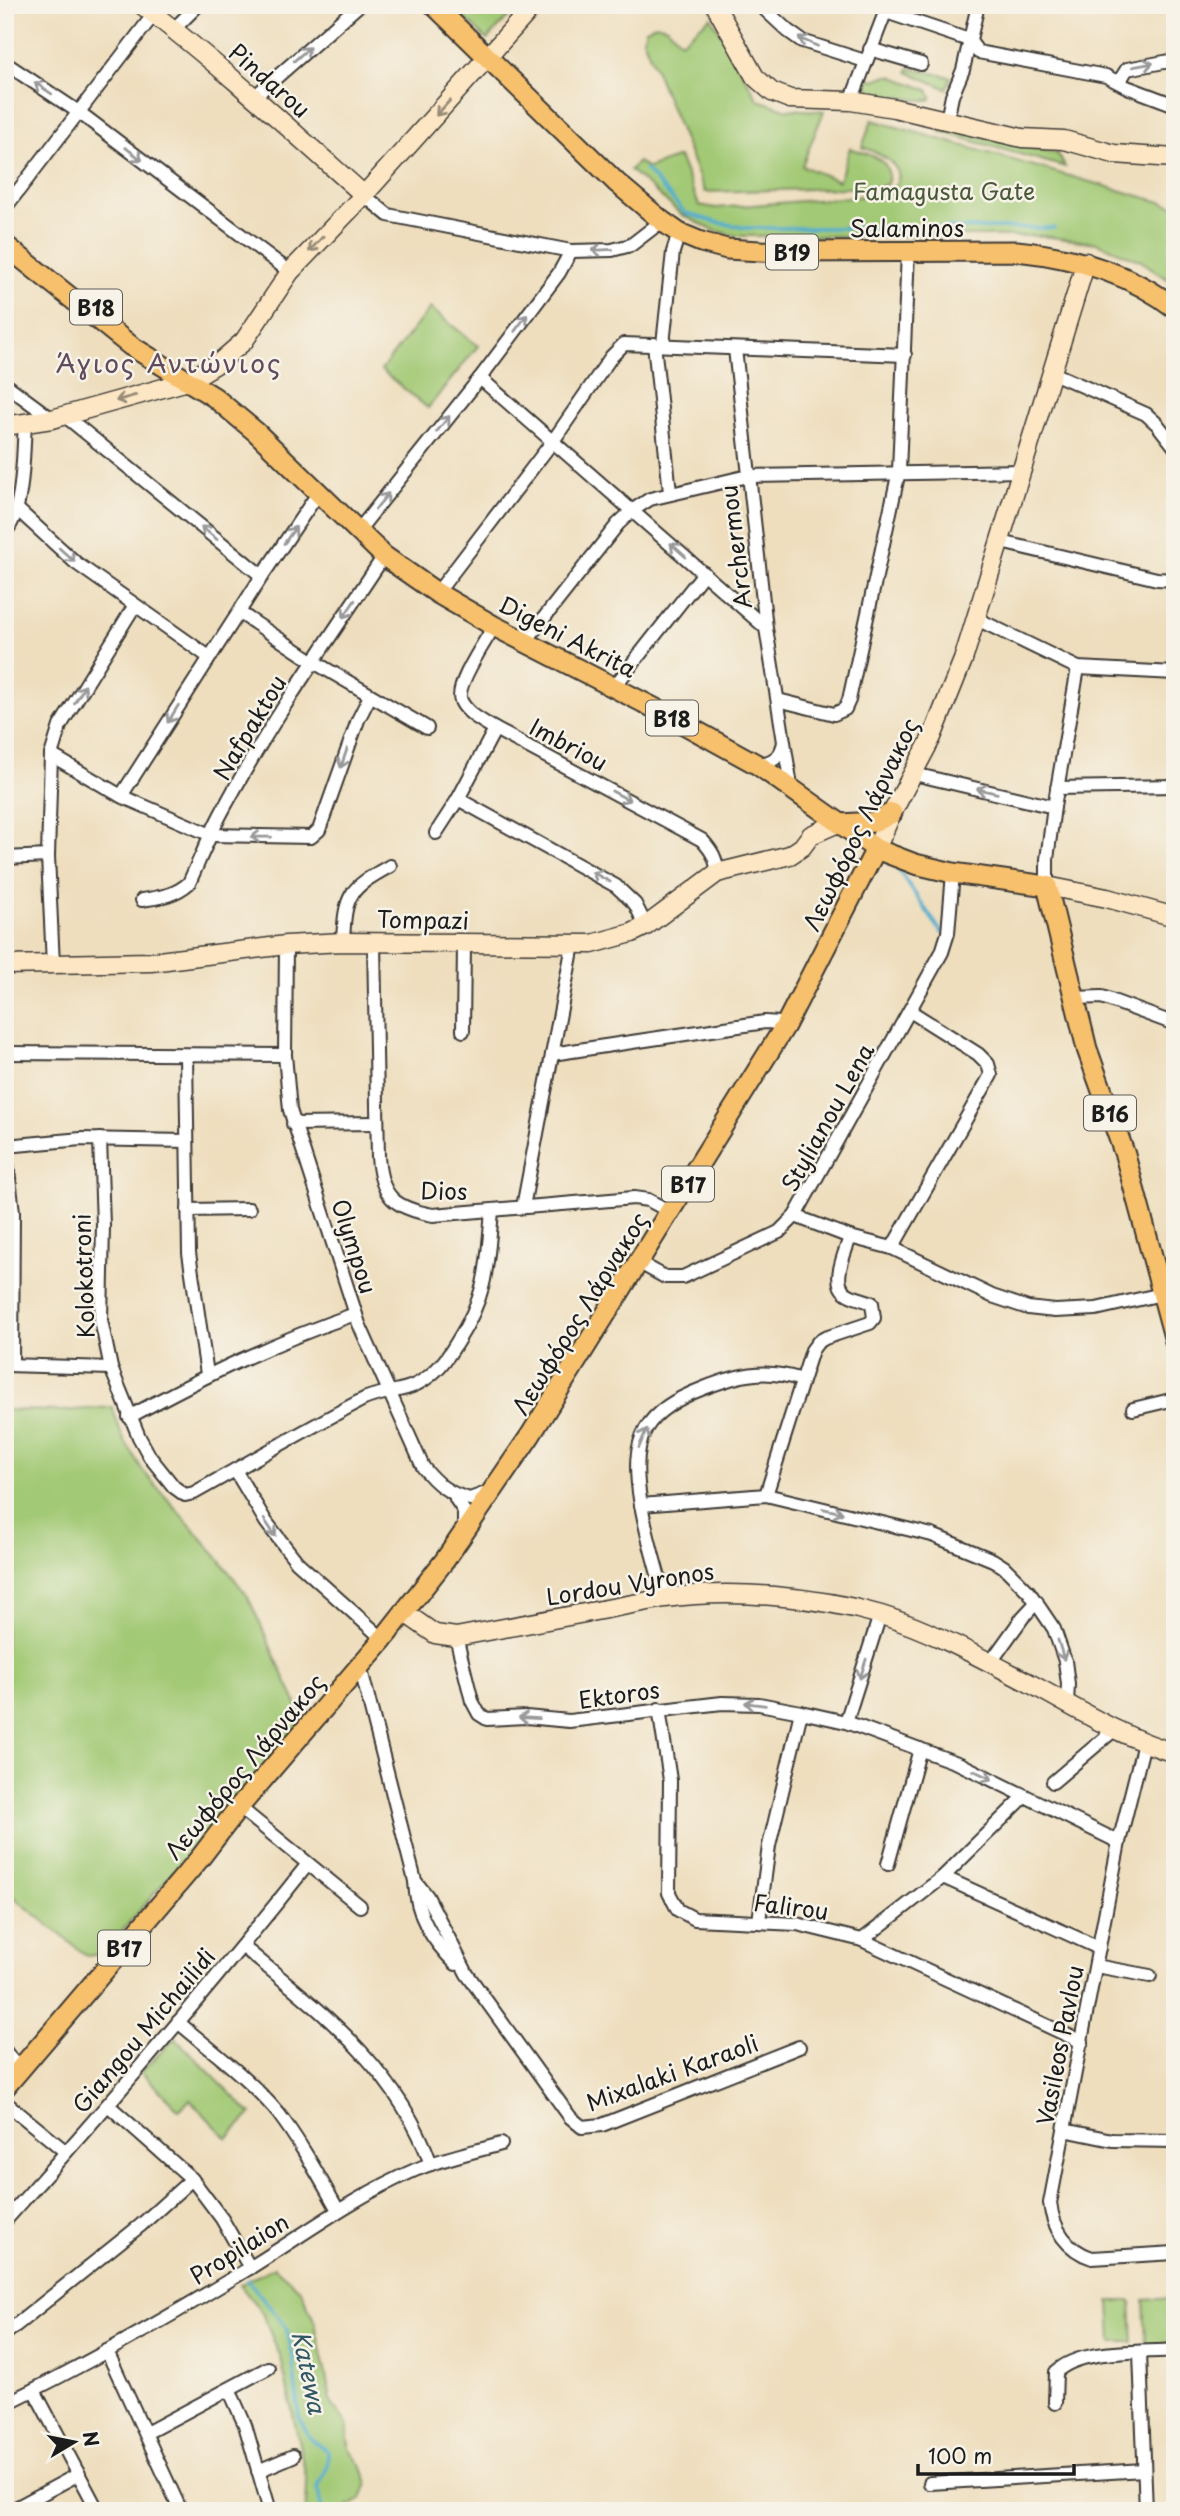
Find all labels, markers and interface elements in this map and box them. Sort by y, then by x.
street label: Pindarou [221,34,319,126]
one-way arrow [798,35,819,48]
one-way arrow [293,46,311,62]
one-way arrow [1131,58,1154,72]
one-way arrow [33,81,53,95]
one-way arrow [435,99,451,117]
one-way arrow [125,147,143,162]
park label: Famagusta Gate [853,173,1035,208]
street label: Salaminos [850,210,964,245]
road number: B19 [766,234,818,270]
one-way arrow [308,235,324,253]
one-way arrow [592,244,614,257]
road number: B18 [70,290,122,324]
one-way arrow [514,314,528,333]
district label: Άγιος Αντώνιος [56,343,282,382]
one-way arrow [115,392,138,405]
one-way arrow [436,415,451,434]
street label: Archermou [710,483,760,611]
one-way arrow [375,492,390,510]
one-way arrow [200,525,218,540]
one-way arrow [283,525,297,545]
one-way arrow [669,542,687,558]
one-way arrow [58,547,76,563]
street label: Digeni Akrita [493,586,643,686]
one-way arrow [342,599,356,618]
street label: Nafpaktou [204,668,294,786]
one-way arrow [72,685,87,704]
road number: B18 [646,700,698,736]
one-way arrow [165,704,179,724]
street label: Imbriou [524,709,614,779]
street label: Λεωφόρος Λάρνακος [793,711,927,937]
one-way arrow [337,747,349,769]
one-way arrow [977,784,999,797]
one-way arrow [610,789,630,803]
one-way arrow [250,830,273,843]
one-way arrow [591,870,612,883]
street label: Tompazi [377,901,469,937]
street label: Stylianou Lena [772,1036,883,1198]
road number: B16 [1084,1096,1136,1130]
road number: B17 [662,1166,714,1202]
street label: Dios [420,1172,468,1208]
street label: Olympou [323,1194,387,1298]
street label: Λεωφόρος Λάρνακος [502,1205,656,1421]
street label: Kolokotroni [63,1213,103,1339]
one-way arrow [637,1428,650,1449]
one-way arrow [821,1504,844,1518]
one-way arrow [263,1518,277,1537]
street label: Lordou Vyronos [544,1552,716,1614]
one-way arrow [1056,1639,1069,1661]
one-way arrow [856,1657,868,1679]
street label: Λεωφόρος Λάρνακος [156,1665,332,1867]
street label: Ektoros [576,1671,662,1717]
one-way arrow [744,1698,767,1711]
one-way arrow [518,1712,541,1725]
one-way arrow [972,1769,993,1783]
street label: Falirou [751,1884,831,1928]
road number: B17 [98,1930,150,1966]
street label: Giangou Michailidi [63,1940,223,2120]
street label: Vasileos Pavlou [1026,1962,1092,2128]
street label: Mixalaki Karaoli [581,2025,763,2119]
street label: Propilaion [183,2204,295,2292]
water label: Katewa [284,2327,337,2418]
north arrow [38,2408,108,2478]
text: N [77,2429,107,2449]
scale bar [918,2432,1073,2476]
text: 100 m [928,2439,992,2471]

